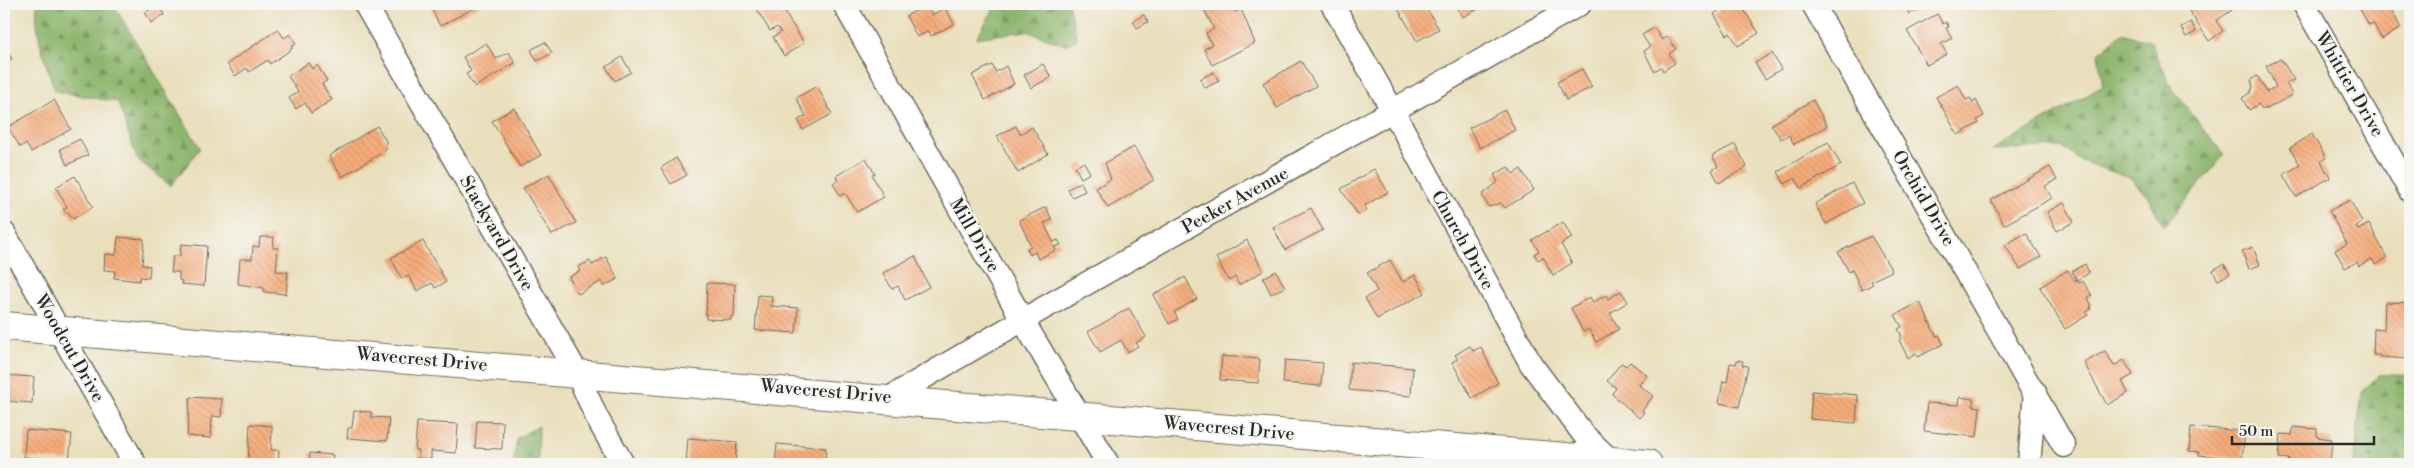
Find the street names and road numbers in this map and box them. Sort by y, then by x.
street label: Whittier Drive [2310,27,2389,141]
street label: Orchid Drive [1887,146,1960,250]
street label: Peeker Avenue [1178,162,1293,239]
street label: Stackyard Drive [454,171,539,295]
street label: Church Drive [1426,187,1499,294]
street label: Mill Drive [944,194,1005,277]
street label: Woodcut Drive [29,289,110,406]
street label: Wavecrest Drive [354,342,489,377]
street label: Wavecrest Drive [758,374,893,409]
street label: Wavecrest Drive [1161,411,1296,446]

